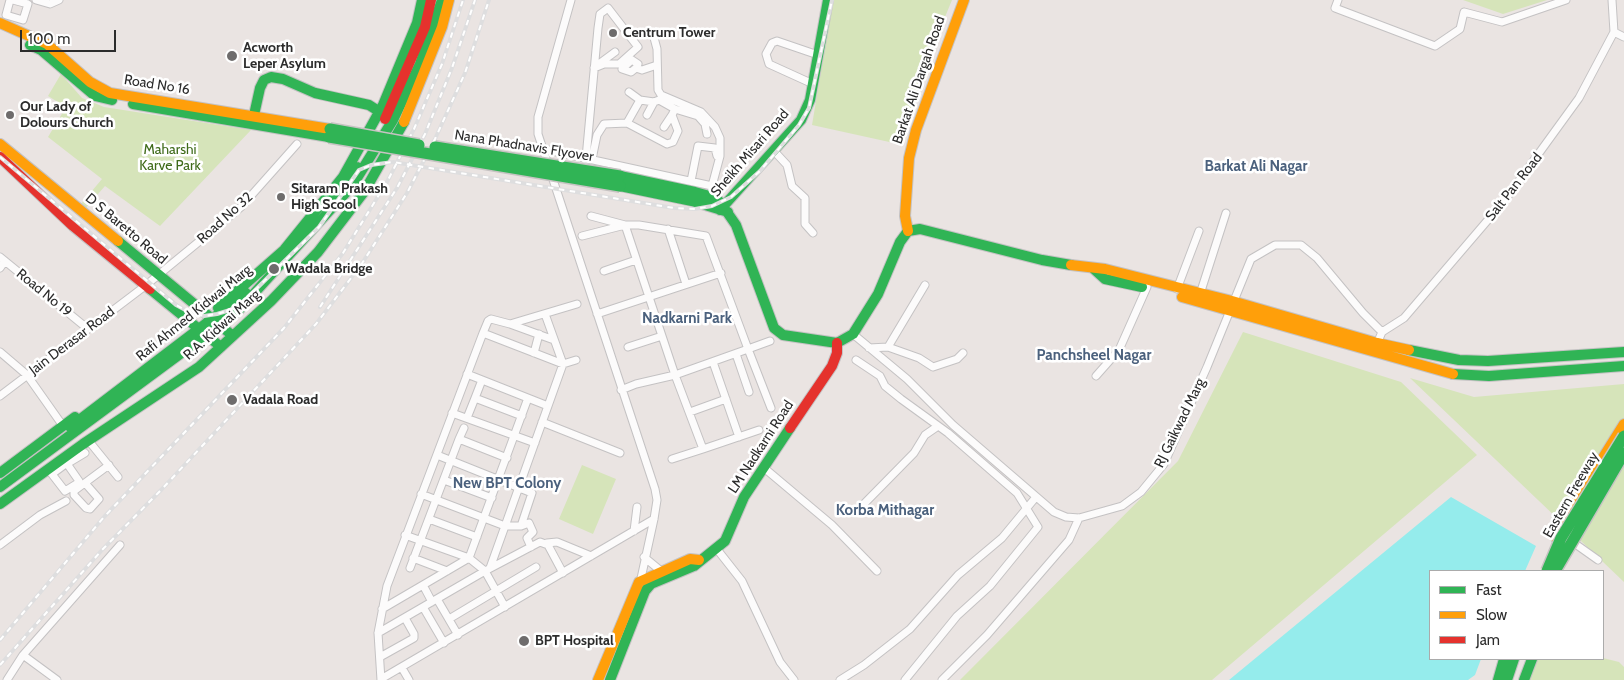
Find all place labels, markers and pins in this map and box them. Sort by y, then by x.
place label: Centrum Tower [623,25,715,41]
marker: Centrum Tower [607,27,619,39]
place label: Acworth Leper Asylum [243,40,326,72]
marker: Acworth Leper Asylum [225,49,239,63]
place label: Our Lady of Dolours Church [20,99,113,132]
marker: Our Lady of Dolours Church [4,109,16,121]
place label: Sitaram Prakash High Scool [291,181,388,213]
marker: Sitaram Prakash High Scool [275,191,287,203]
place label: Wadala Bridge [285,261,373,277]
marker: Wadala Bridge [267,262,281,276]
place label: Vadala Road [243,392,318,408]
marker: Vadala Road [225,393,239,407]
place label: BPT Hospital [535,633,614,649]
marker: BPT Hospital [517,634,531,648]

